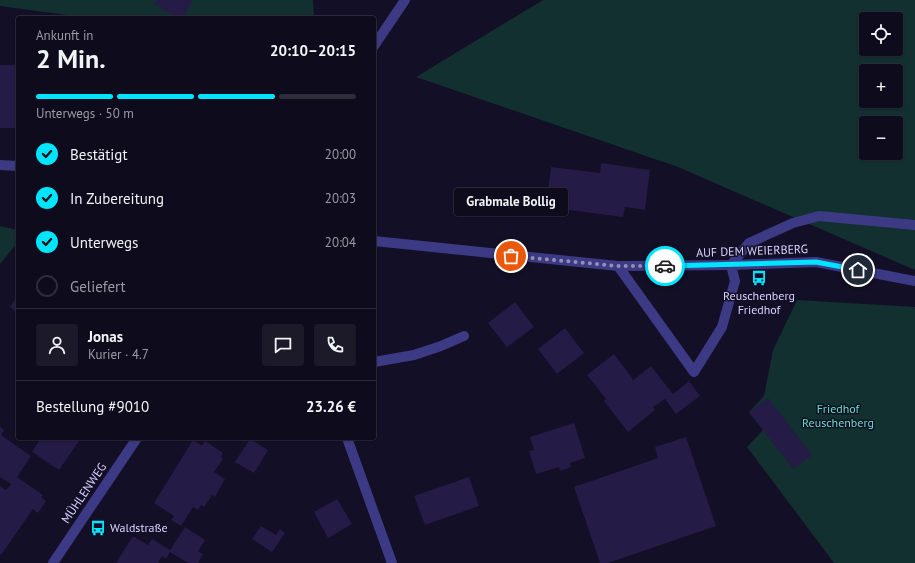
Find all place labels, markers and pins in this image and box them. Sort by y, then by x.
callout: Grabmale Bollig [454,188,568,216]
pin [494,239,528,273]
pin [841,253,875,287]
bus stop icon: Reuschenberg Friedhof [750,269,768,287]
place label: Reuschenberg Friedhof [723,288,795,317]
bus stop icon: Waldstraße [89,519,107,537]
place label: Waldstraße [110,520,168,535]

